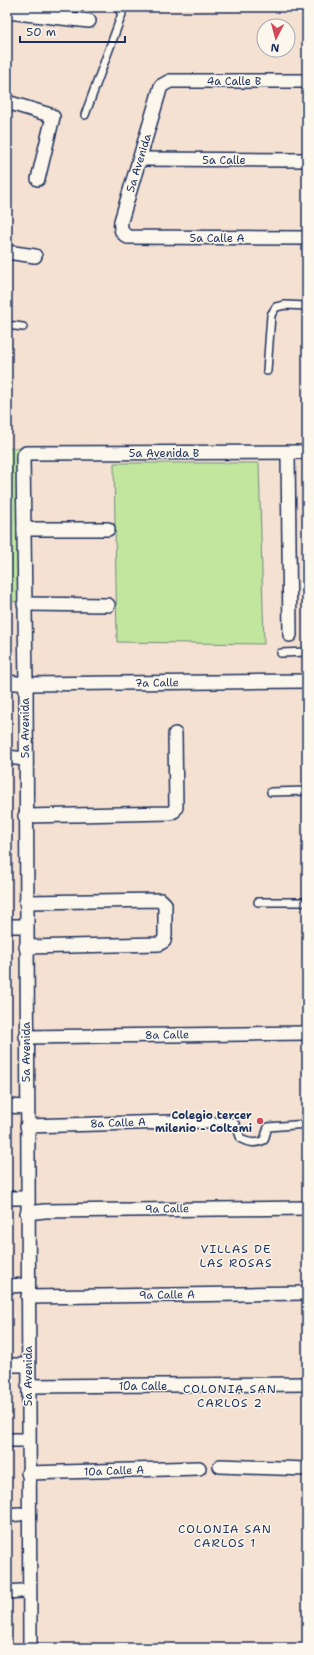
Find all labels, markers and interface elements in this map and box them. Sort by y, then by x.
scale bar [20,18,125,44]
north arrow [256,18,296,58]
text: 50 m [26,24,56,40]
text: N [270,40,280,55]
street label: 4a Calle B [207,74,262,89]
street label: 5a Avenida [123,132,155,194]
street label: 5a Calle [202,153,246,168]
street label: 5a Calle A [189,231,245,246]
street label: 5a Avenida B [129,446,200,461]
street label: 7a Calle [135,675,179,691]
street label: 5a Avenida [18,698,33,758]
street label: 5a Avenida [19,1022,34,1082]
street label: 8a Calle [145,1027,189,1043]
place label: Colegio tercer milenio - Coltemi [155,1108,252,1136]
street label: 8a Calle A [90,1115,146,1131]
marker: Colegio tercer milenio - Coltemi [255,1116,265,1126]
street label: 9a Calle [145,1201,189,1217]
district label: VILLAS DE LAS ROSAS [199,1241,273,1271]
street label: 9a Calle A [139,1287,195,1303]
street label: 5a Avenida [21,1346,36,1406]
street label: 10a Calle [119,1379,167,1394]
district label: COLONIA SAN CARLOS 2 [183,1381,277,1411]
street label: 10a Calle A [84,1462,144,1480]
district label: COLONIA SAN CARLOS 1 [178,1521,272,1551]

